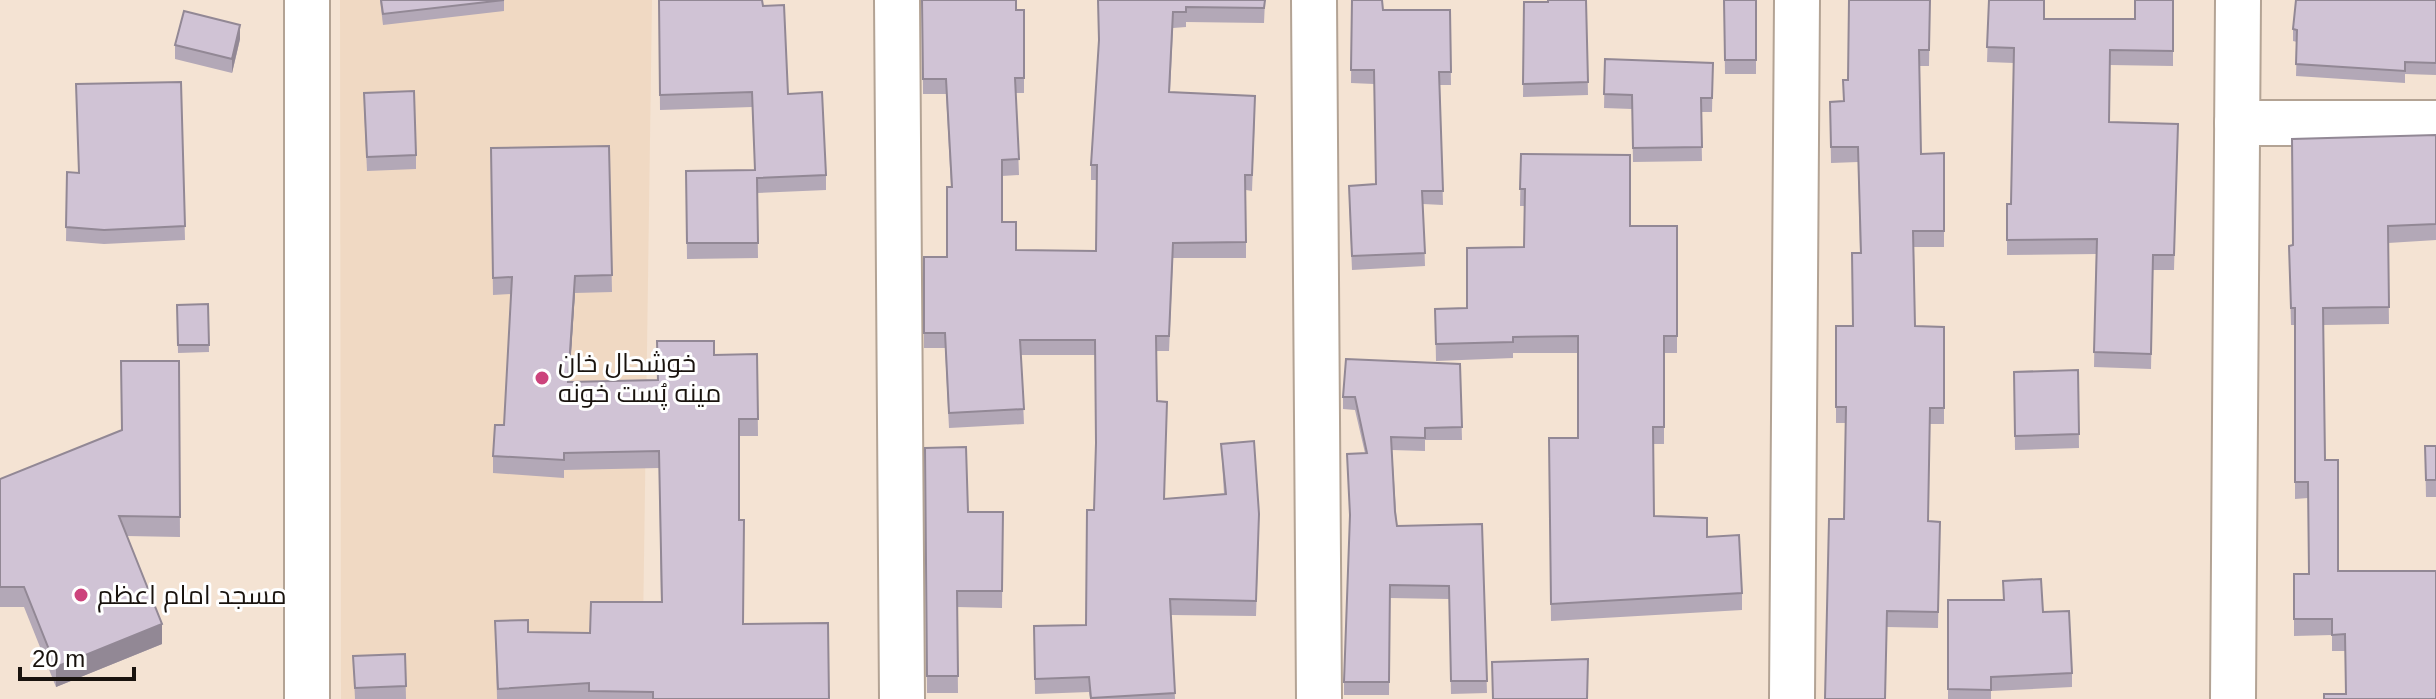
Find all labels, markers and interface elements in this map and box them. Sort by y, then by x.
place label: خوشحال خان مینه پُست خونه [558,348,721,410]
marker: خوشحال خان مینه پُست خونه [533,369,551,387]
place label: مسجد امام اعظم [97,580,287,613]
marker: مسجد امام اعظم [72,586,90,604]
scale bar [20,631,134,681]
text: 20 m [32,645,85,672]

